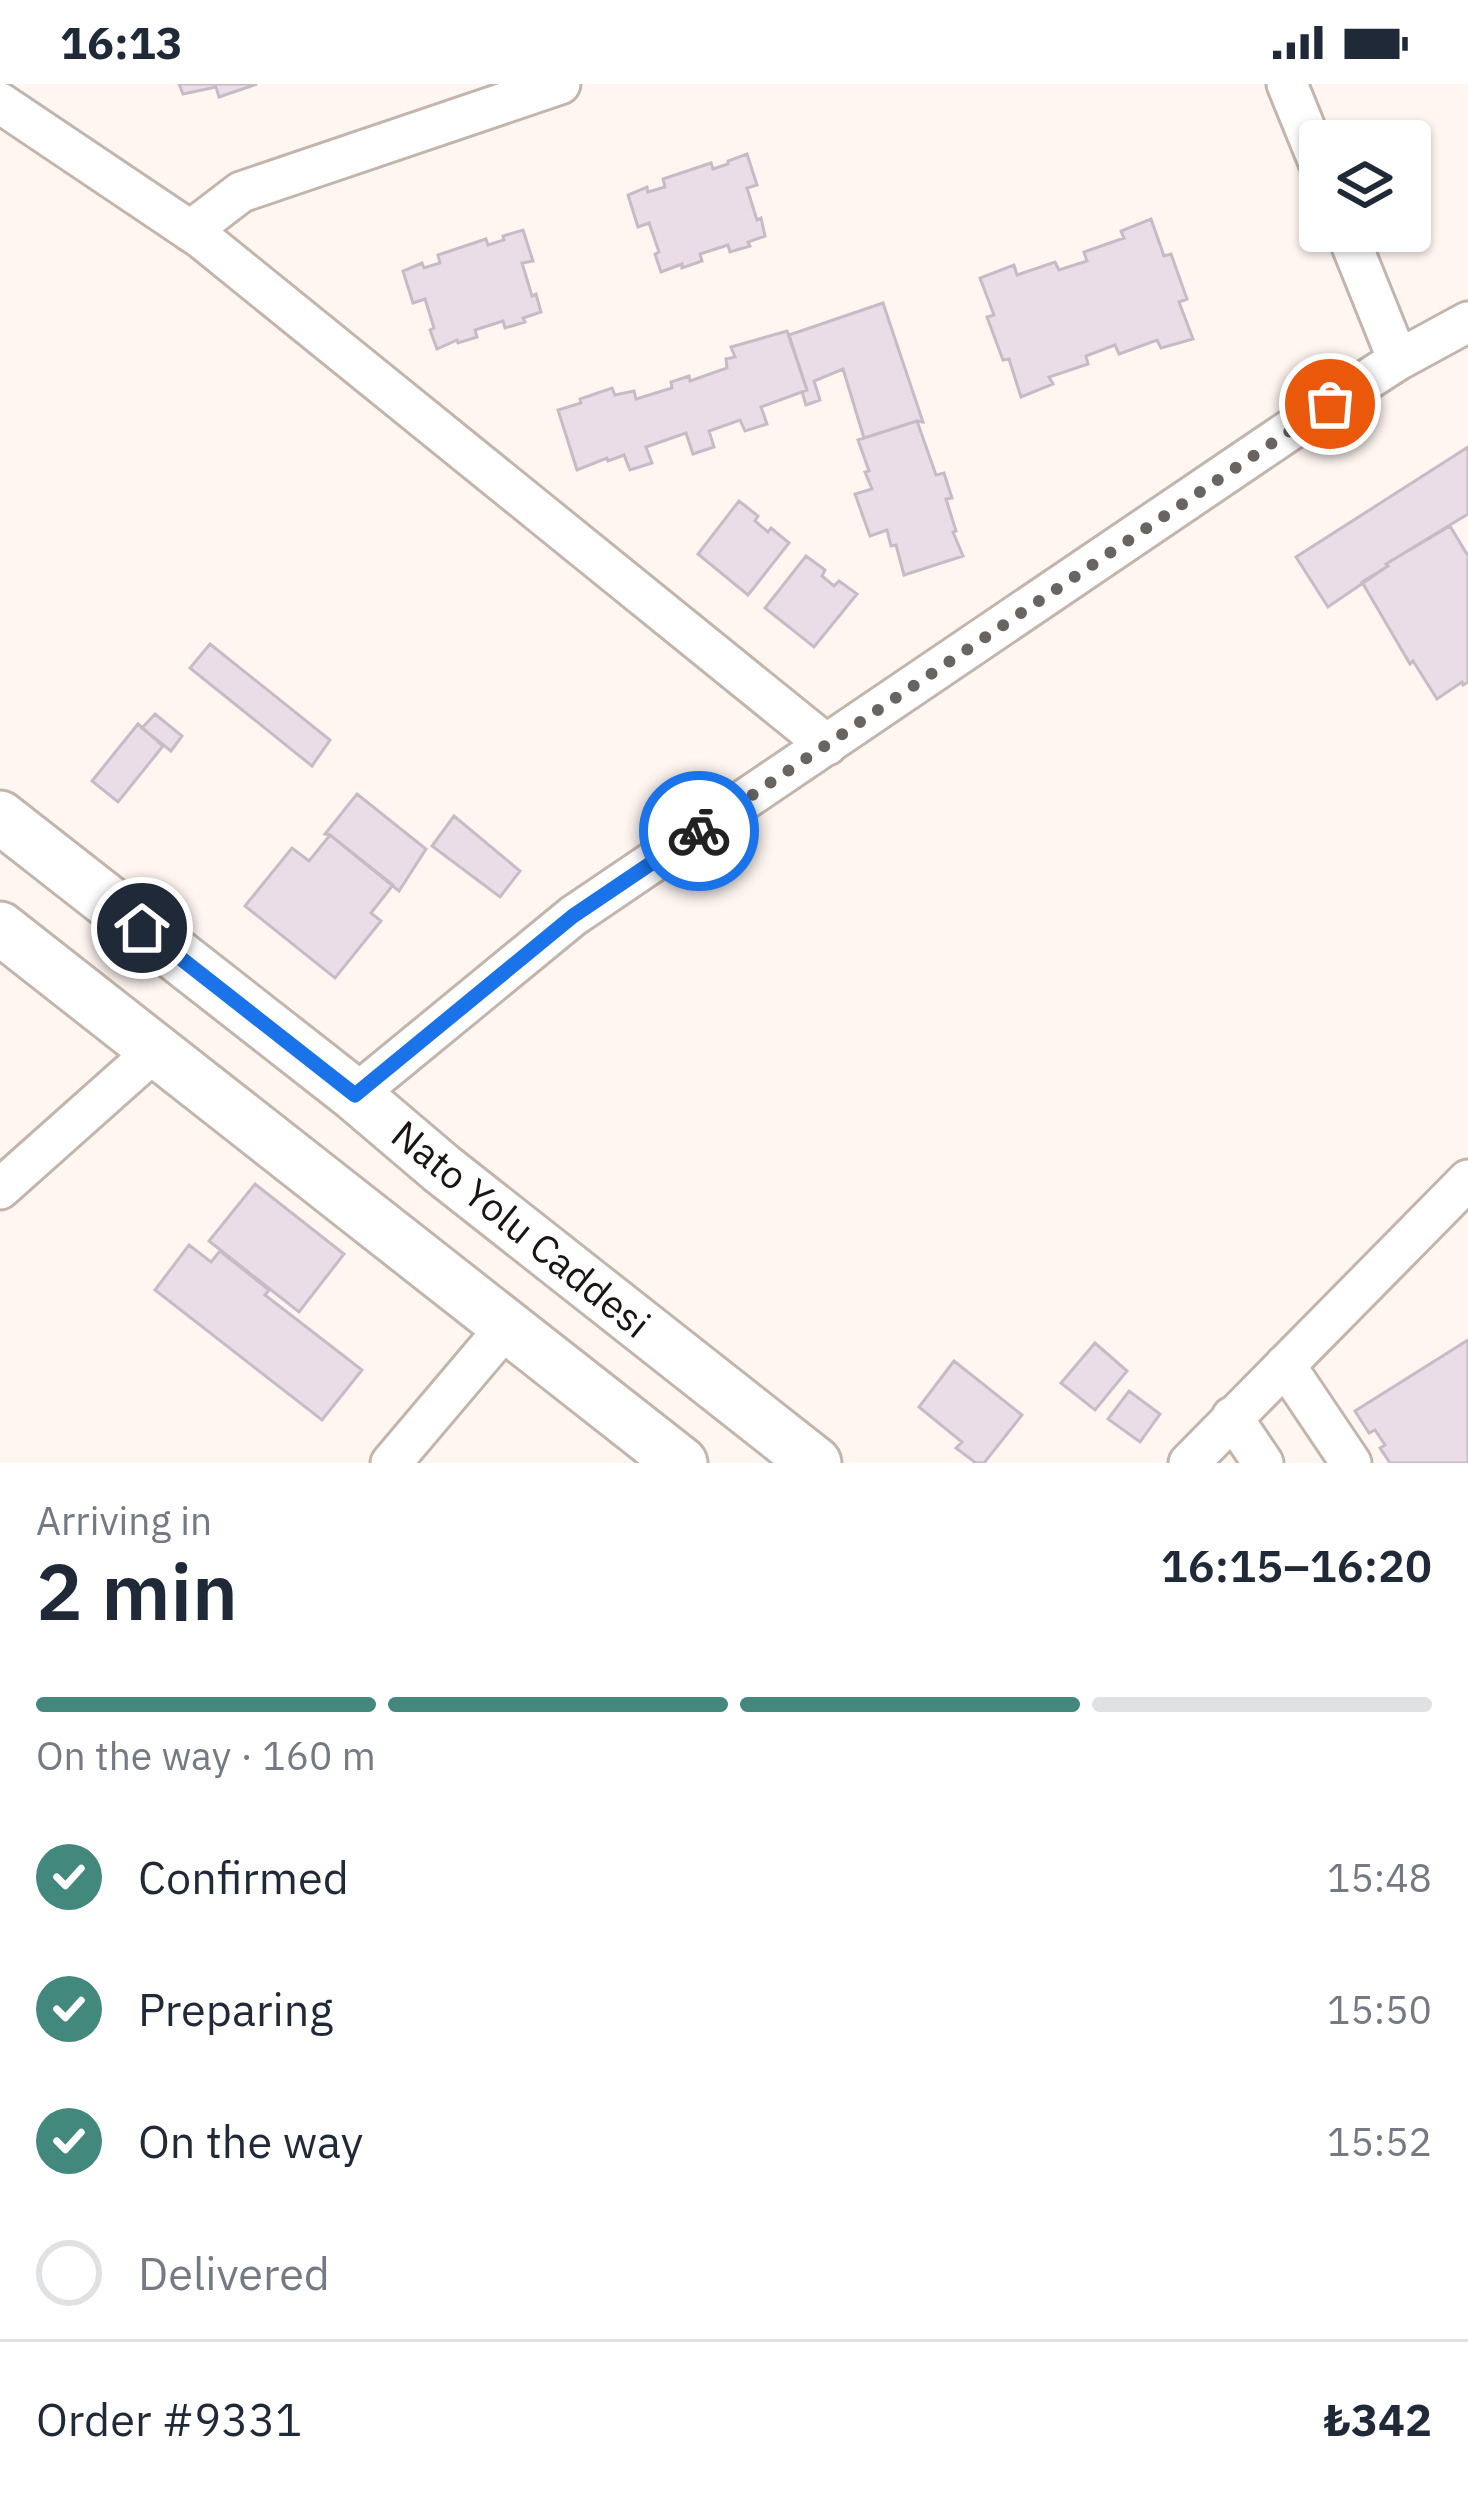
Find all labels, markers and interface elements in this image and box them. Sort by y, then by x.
text: 16:13 [60,13,183,71]
map controls [1299,120,1431,252]
button: layers [1299,120,1431,252]
pin [1279,353,1381,455]
icon: bag [1297,371,1363,437]
courier [639,771,759,891]
icon: bike [666,798,732,864]
pin [91,877,193,979]
icon: home [109,895,175,961]
street label: Nato Yolu Caddesi [382,1109,661,1349]
text: Arriving in [36,1495,212,1546]
text: 16:15–16:20 [1161,1536,1432,1594]
text: 2 min [36,1540,238,1641]
text: On the way · 160 m [36,1730,376,1781]
icon: check [36,1844,102,1910]
text: Confirmed [138,1848,349,1906]
text: 15:48 [1327,1852,1432,1903]
icon: check [36,1976,102,2042]
text: Preparing [138,1980,333,2038]
text: 15:50 [1327,1984,1432,2035]
icon: check [36,2108,102,2174]
text: On the way [138,2112,363,2170]
text: 15:52 [1327,2116,1432,2167]
text: Delivered [138,2244,330,2302]
text: Order #9331 [36,2390,302,2448]
text: ₺342 [1324,2390,1432,2448]

